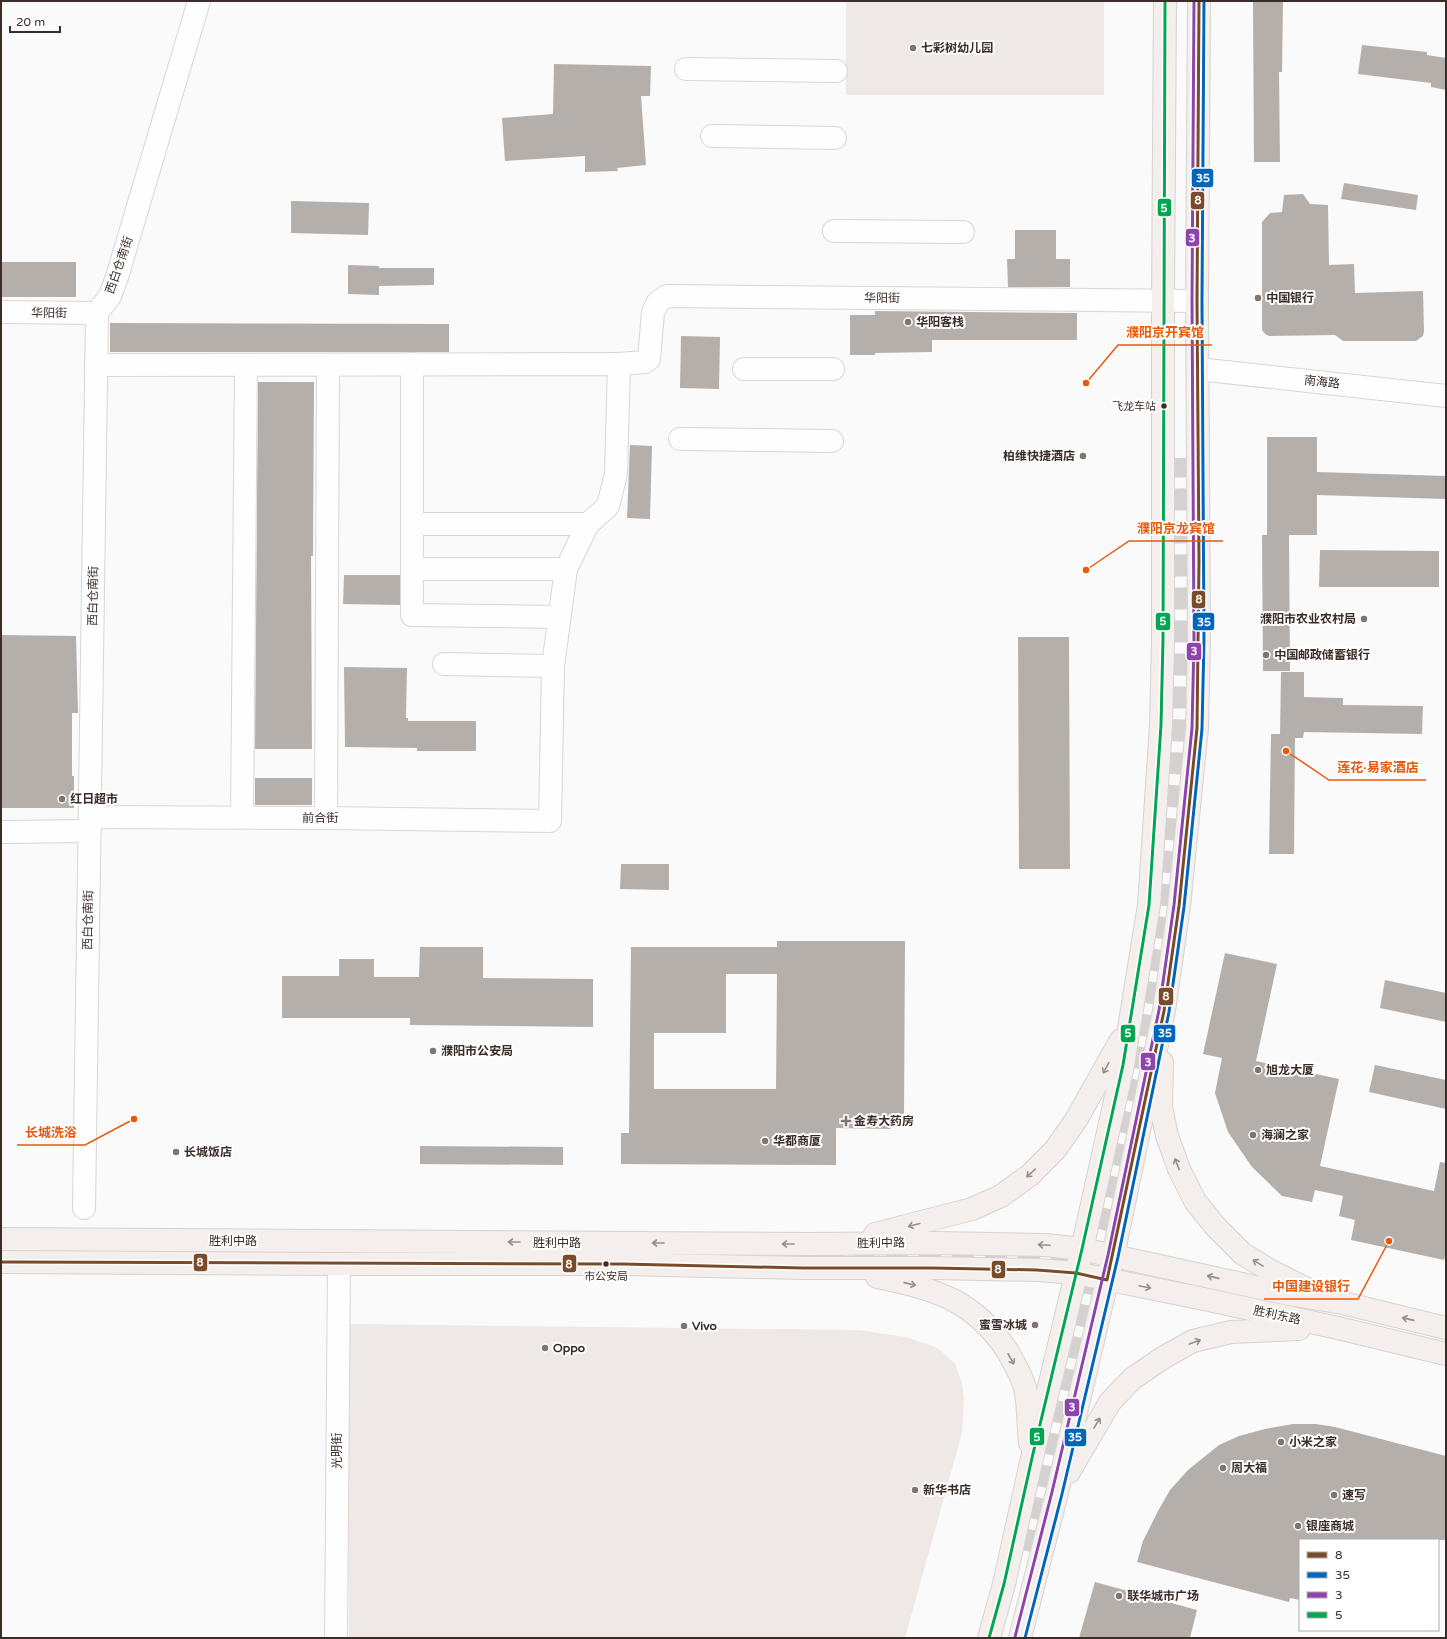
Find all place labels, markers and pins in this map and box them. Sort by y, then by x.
place label: 七彩树幼儿园 [921,41,993,55]
marker: 七彩树幼儿园 [908,43,918,53]
place label: 中国银行 [1266,291,1314,305]
marker: 中国银行 [1253,293,1263,303]
place label: 华阳客栈 [916,315,964,329]
marker: 华阳客栈 [903,317,913,327]
callout: 濮阳京开宾馆 [1118,320,1212,345]
place label: 飞龙车站 [1112,400,1156,413]
marker: 飞龙车站 [1159,401,1169,411]
place label: 柏维快捷酒店 [1003,449,1075,463]
marker: 柏维快捷酒店 [1078,451,1088,461]
callout: 濮阳京龙宾馆 [1129,516,1223,541]
place label: 濮阳市农业农村局 [1260,612,1356,626]
marker: 濮阳市农业农村局 [1359,614,1369,624]
place label: 中国邮政储蓄银行 [1274,648,1370,662]
marker: 中国邮政储蓄银行 [1261,650,1271,660]
callout: 莲花·易家酒店 [1329,755,1426,780]
place label: 红日超市 [70,792,118,806]
marker: 红日超市 [57,794,67,804]
place label: 濮阳市公安局 [441,1044,513,1058]
marker: 濮阳市公安局 [428,1046,438,1056]
place label: 旭龙大厦 [1266,1063,1314,1077]
marker: 旭龙大厦 [1253,1065,1263,1075]
place label: 金寿大药房 [854,1114,914,1128]
marker: 金寿大药房 [841,1116,851,1126]
callout: 长城洗浴 [17,1120,85,1145]
place label: 海澜之家 [1261,1128,1309,1142]
marker: 海澜之家 [1248,1130,1258,1140]
place label: 华都商厦 [773,1134,821,1148]
marker: 华都商厦 [760,1136,770,1146]
place label: 长城饭店 [184,1145,232,1159]
marker: 长城饭店 [171,1147,181,1157]
marker: 市公安局 [601,1259,611,1269]
place label: 市公安局 [584,1270,628,1283]
callout: 中国建设银行 [1264,1274,1358,1299]
place label: 蜜雪冰城 [979,1318,1027,1332]
place label: Vivo [692,1319,717,1333]
marker: 蜜雪冰城 [1030,1320,1040,1330]
marker: Vivo [679,1321,689,1331]
place label: Oppo [553,1341,585,1356]
marker: Oppo [540,1343,550,1353]
place label: 小米之家 [1289,1435,1337,1449]
marker: 小米之家 [1276,1437,1286,1447]
place label: 周大福 [1231,1461,1267,1475]
marker: 周大福 [1218,1463,1228,1473]
place label: 新华书店 [923,1483,971,1497]
marker: 新华书店 [910,1485,920,1495]
place label: 速写 [1342,1488,1366,1502]
marker: 速写 [1329,1490,1339,1500]
place label: 银座商城 [1306,1519,1354,1533]
marker: 银座商城 [1293,1521,1303,1531]
place label: 联华城市广场 [1127,1589,1199,1603]
marker: 联华城市广场 [1114,1591,1124,1601]

